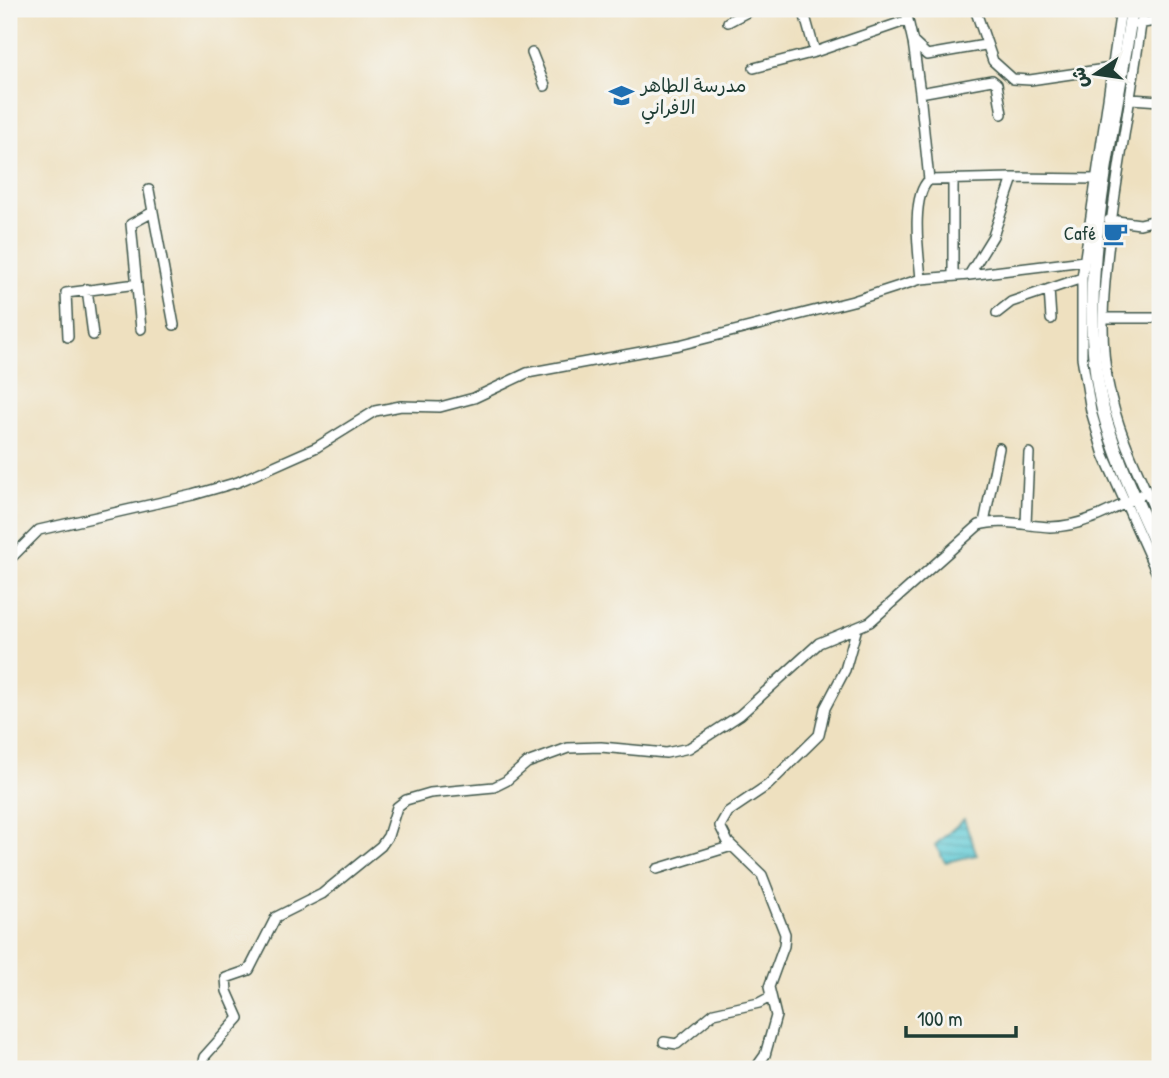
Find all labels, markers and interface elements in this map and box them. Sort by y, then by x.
north arrow [1060,38,1130,108]
text: ش [1064,65,1094,91]
place label: مدرسة الطاهر الافراني [639,72,747,124]
school or university icon: مدرسة الطاهر الافراني [607,82,635,110]
cafe icon: Café [1102,219,1130,247]
place label: Café [1064,220,1096,246]
scale bar [906,994,1017,1038]
text: 100 m [917,1004,963,1033]

